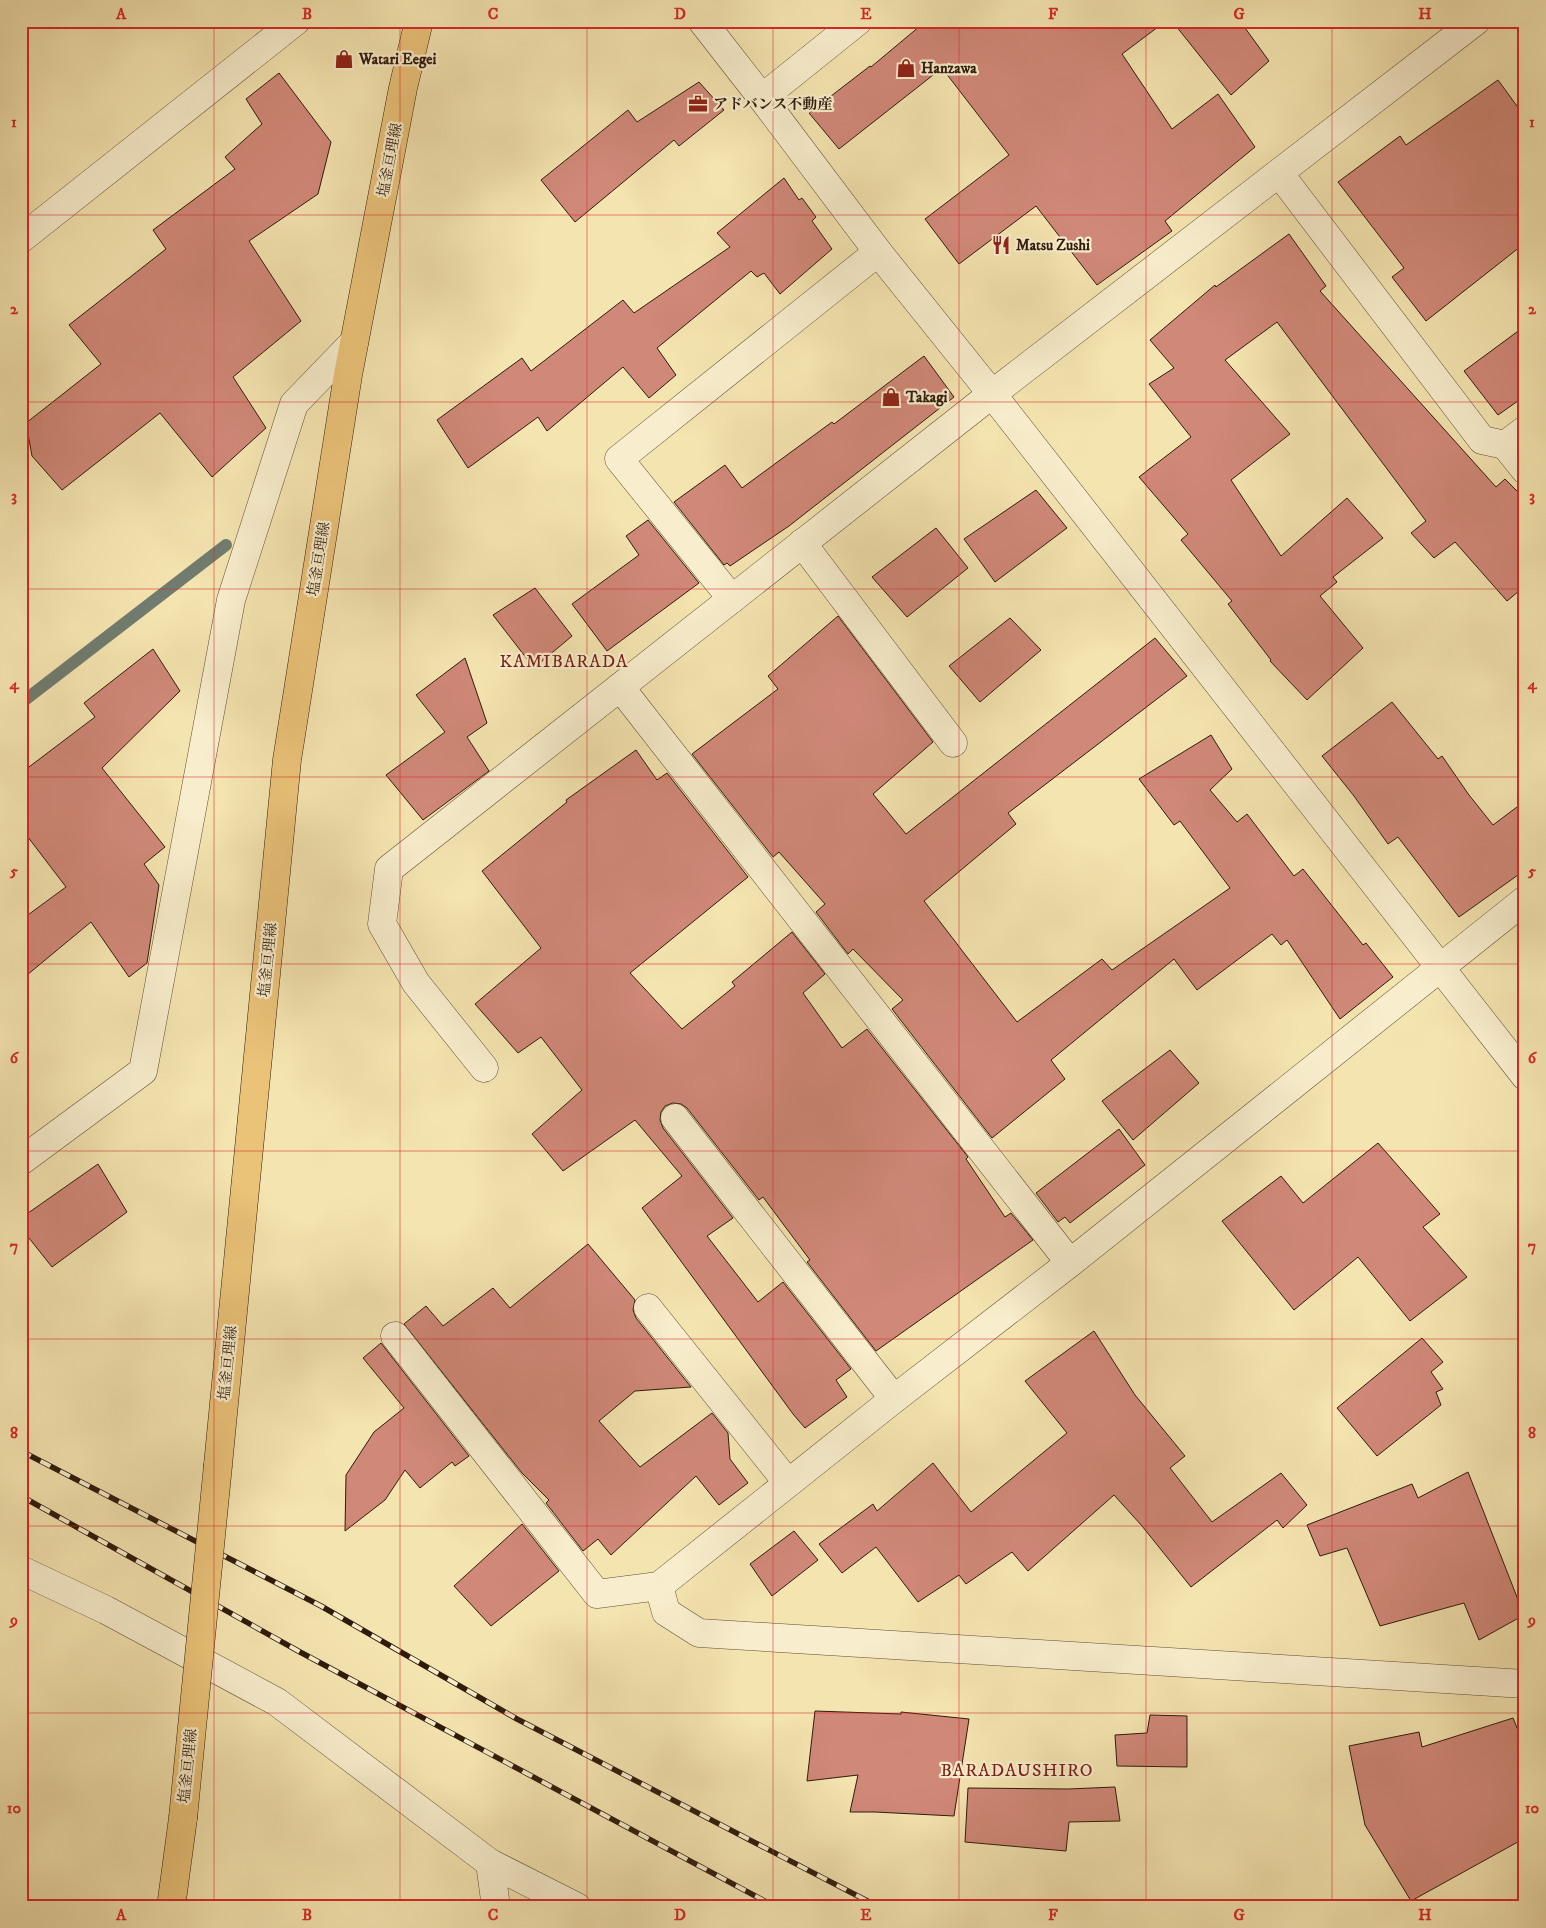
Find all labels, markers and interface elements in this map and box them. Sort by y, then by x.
text: A [115,4,127,24]
text: B [302,4,312,24]
text: C [488,4,498,24]
text: D [674,4,686,24]
text: E [860,4,872,24]
text: F [1048,4,1058,24]
text: G [1233,4,1245,24]
text: H [1418,4,1432,24]
shop icon: Watari Eegei [333,48,355,70]
place label: Watari Eegei [358,50,436,69]
shop icon: Hanzawa [895,57,917,79]
place label: Hanzawa [921,59,977,78]
office icon: アドバンス不動産 [687,93,709,115]
place label: アドバンス不動産 [713,95,832,114]
text: 1 [11,112,17,132]
text: 1 [1529,112,1535,132]
street label: 塩釜亘理線 [374,121,406,199]
restaurant icon: Matsu Zushi [990,234,1012,256]
place label: Matsu Zushi [1016,236,1090,255]
text: 2 [10,299,19,319]
text: 2 [1528,299,1537,319]
shop icon: Takagi [880,386,902,408]
place label: Takagi [905,388,948,407]
text: 3 [11,486,17,506]
text: 3 [1529,486,1535,506]
street label: 塩釜亘理線 [304,520,334,598]
district label: KAMIBARADA [500,651,628,673]
text: 4 [8,674,19,694]
text: 4 [1526,674,1537,694]
text: 5 [9,861,18,881]
text: 5 [1527,861,1536,881]
street label: 塩釜亘理線 [255,922,281,998]
text: 6 [10,1048,20,1068]
text: 6 [1528,1048,1538,1068]
text: 7 [10,1236,18,1256]
text: 7 [1528,1236,1536,1256]
street label: 塩釜亘理線 [215,1325,241,1401]
text: 8 [10,1423,18,1443]
text: 8 [1528,1423,1536,1443]
text: 9 [9,1610,18,1630]
text: 9 [1527,1610,1536,1630]
street label: 塩釜亘理線 [175,1728,201,1804]
district label: BARADAUSHIRO [940,1760,1094,1782]
text: 10 [7,1798,22,1818]
text: 10 [1525,1798,1540,1818]
text: A [115,1905,127,1925]
text: B [302,1905,312,1925]
text: C [488,1905,498,1925]
text: D [674,1905,686,1925]
text: E [860,1905,872,1925]
text: F [1048,1905,1058,1925]
text: G [1233,1905,1245,1925]
text: H [1418,1905,1432,1925]

